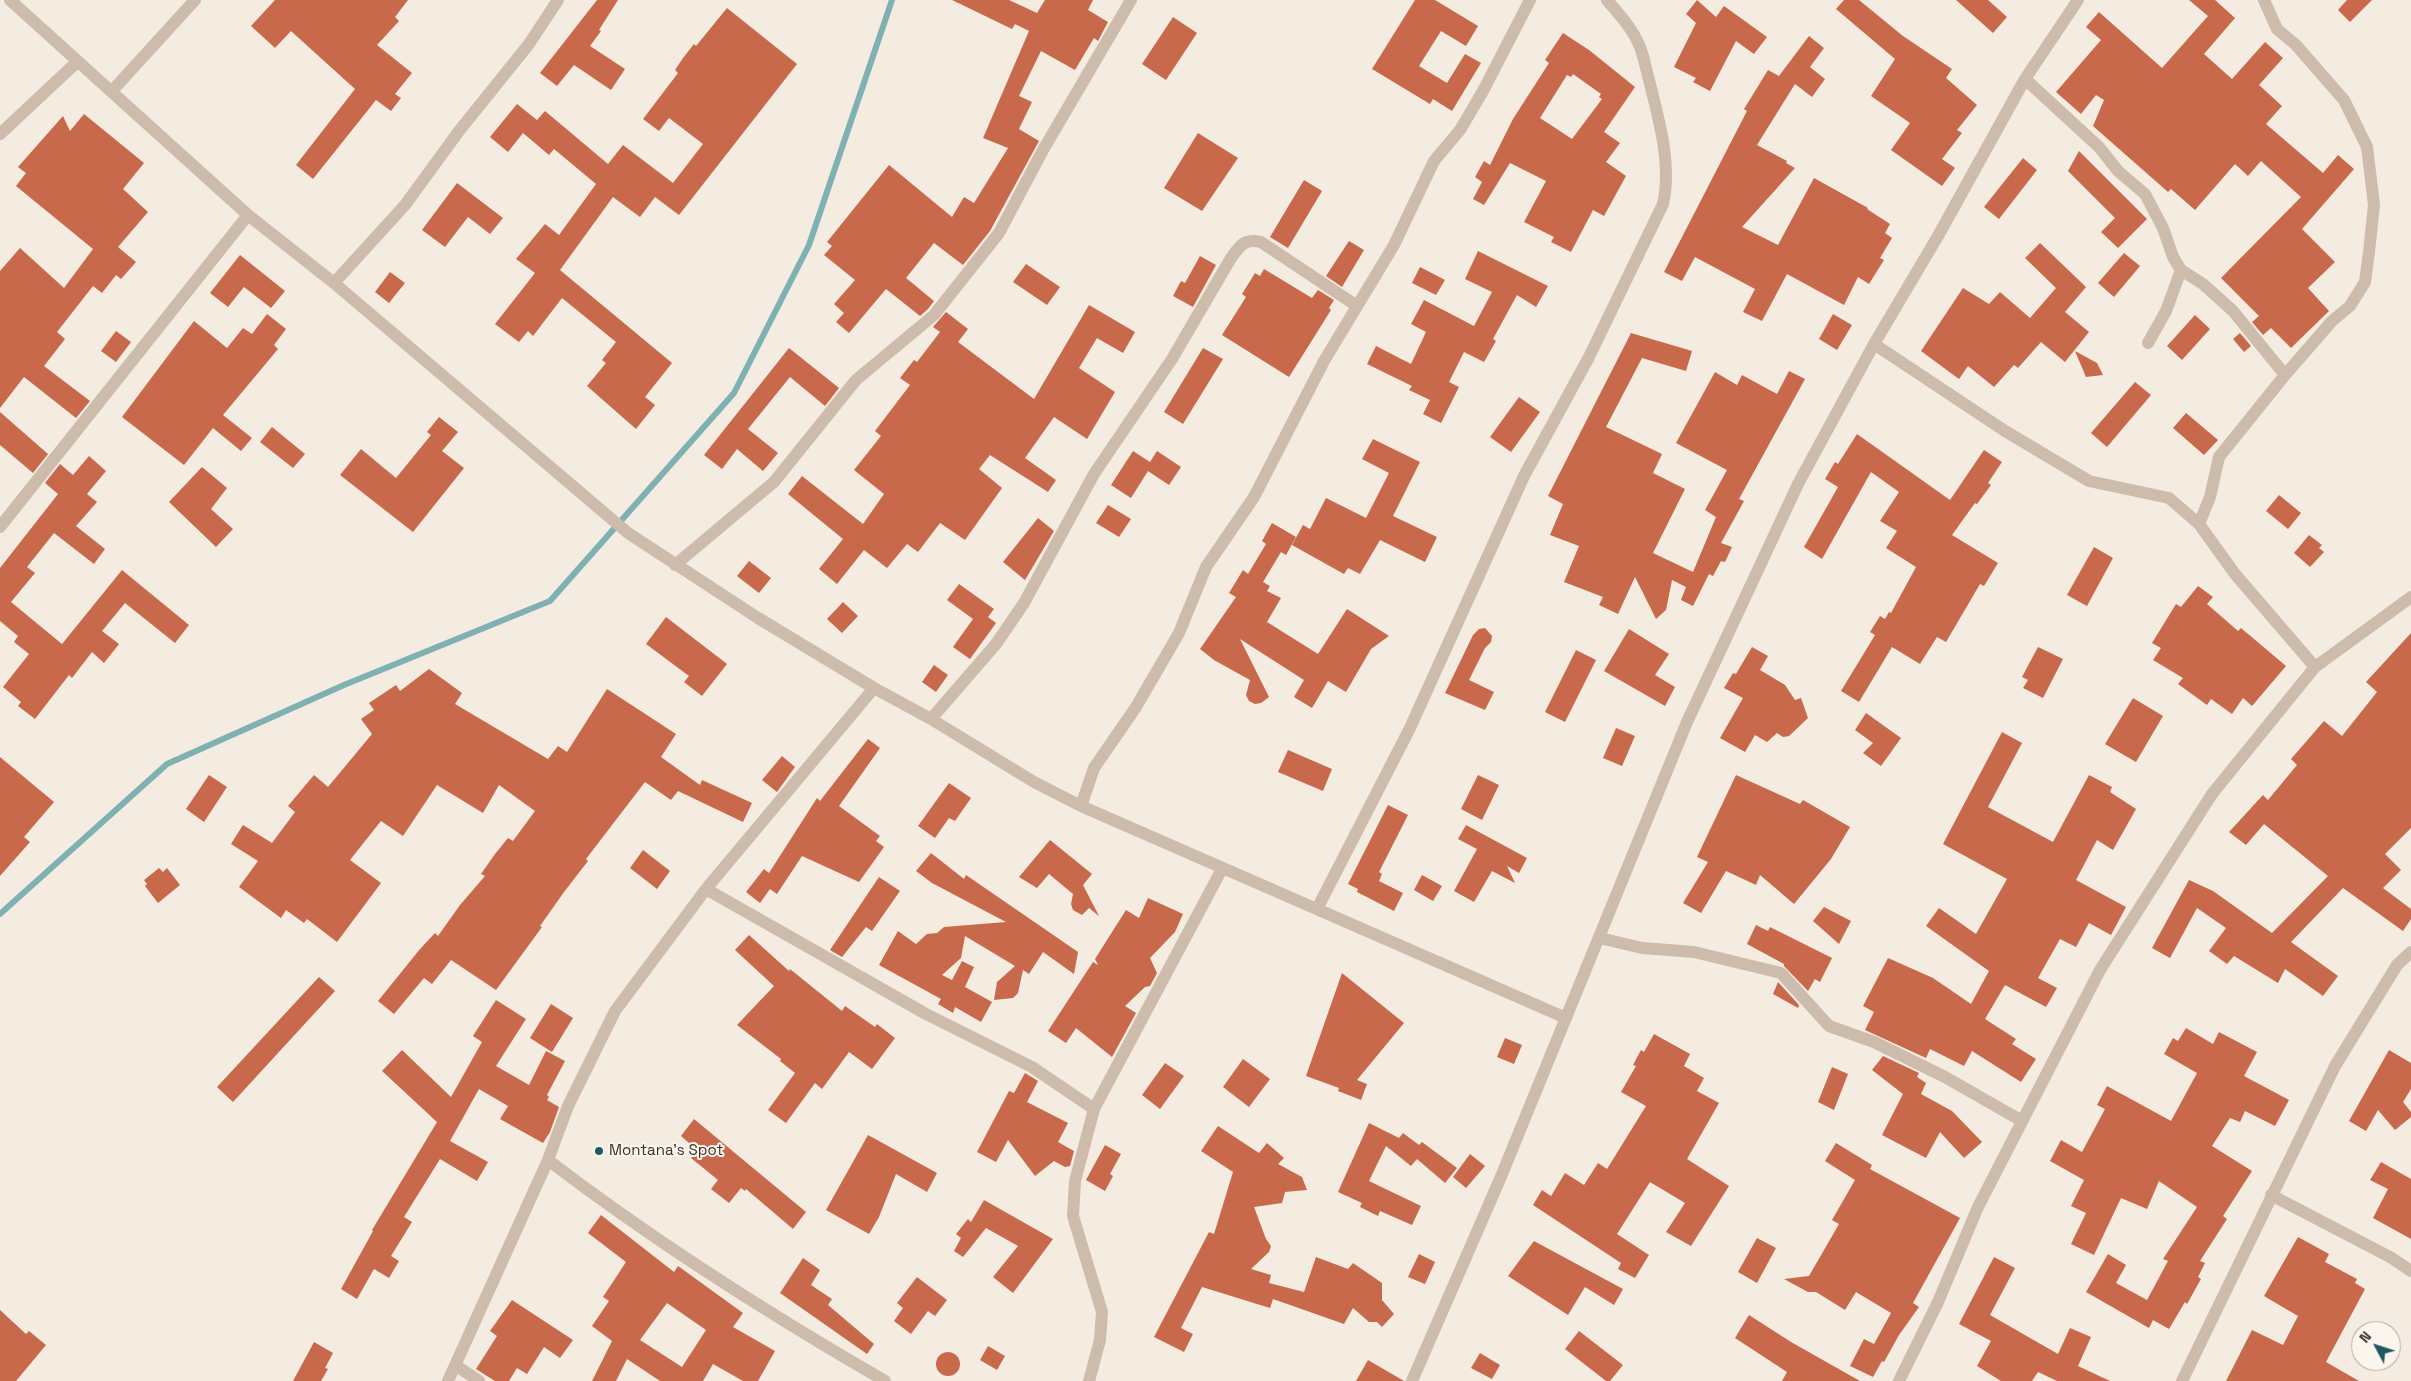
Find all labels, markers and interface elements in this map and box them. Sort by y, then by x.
place label: Montana's Spot [609,1142,723,1160]
marker: Montana's Spot [593,1145,605,1157]
north arrow [2351,1321,2401,1371]
text: N [2355,1328,2375,1346]

